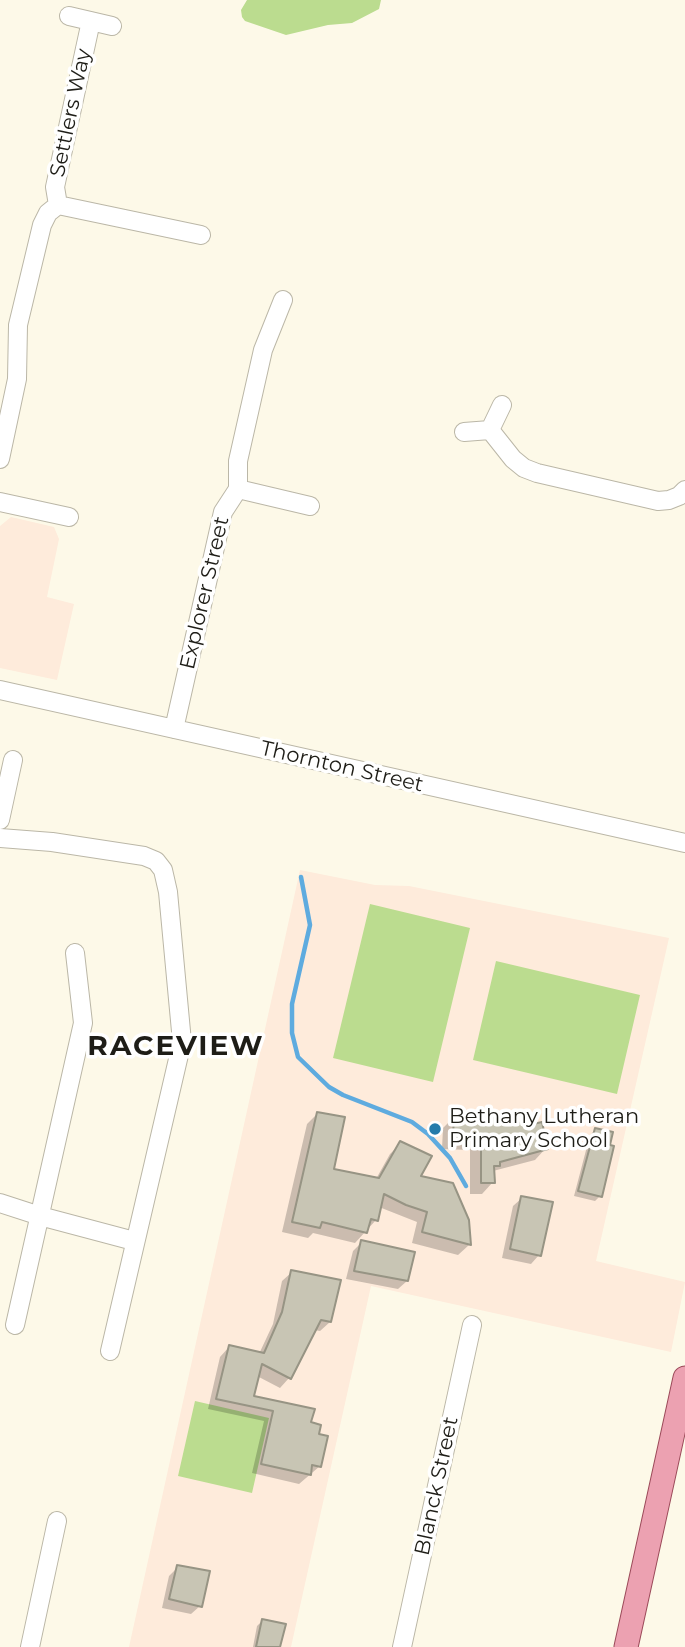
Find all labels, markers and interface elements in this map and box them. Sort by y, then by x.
street label: Settlers Way [45,47,97,179]
street label: Explorer Street [175,514,235,672]
street label: Thornton Street [258,736,426,798]
district label: RACEVIEW [88,1030,264,1064]
place label: Bethany Lutheran Primary School [449,1104,639,1154]
marker: Bethany Lutheran Primary School [427,1121,443,1137]
street label: Blanck Street [410,1414,464,1558]

